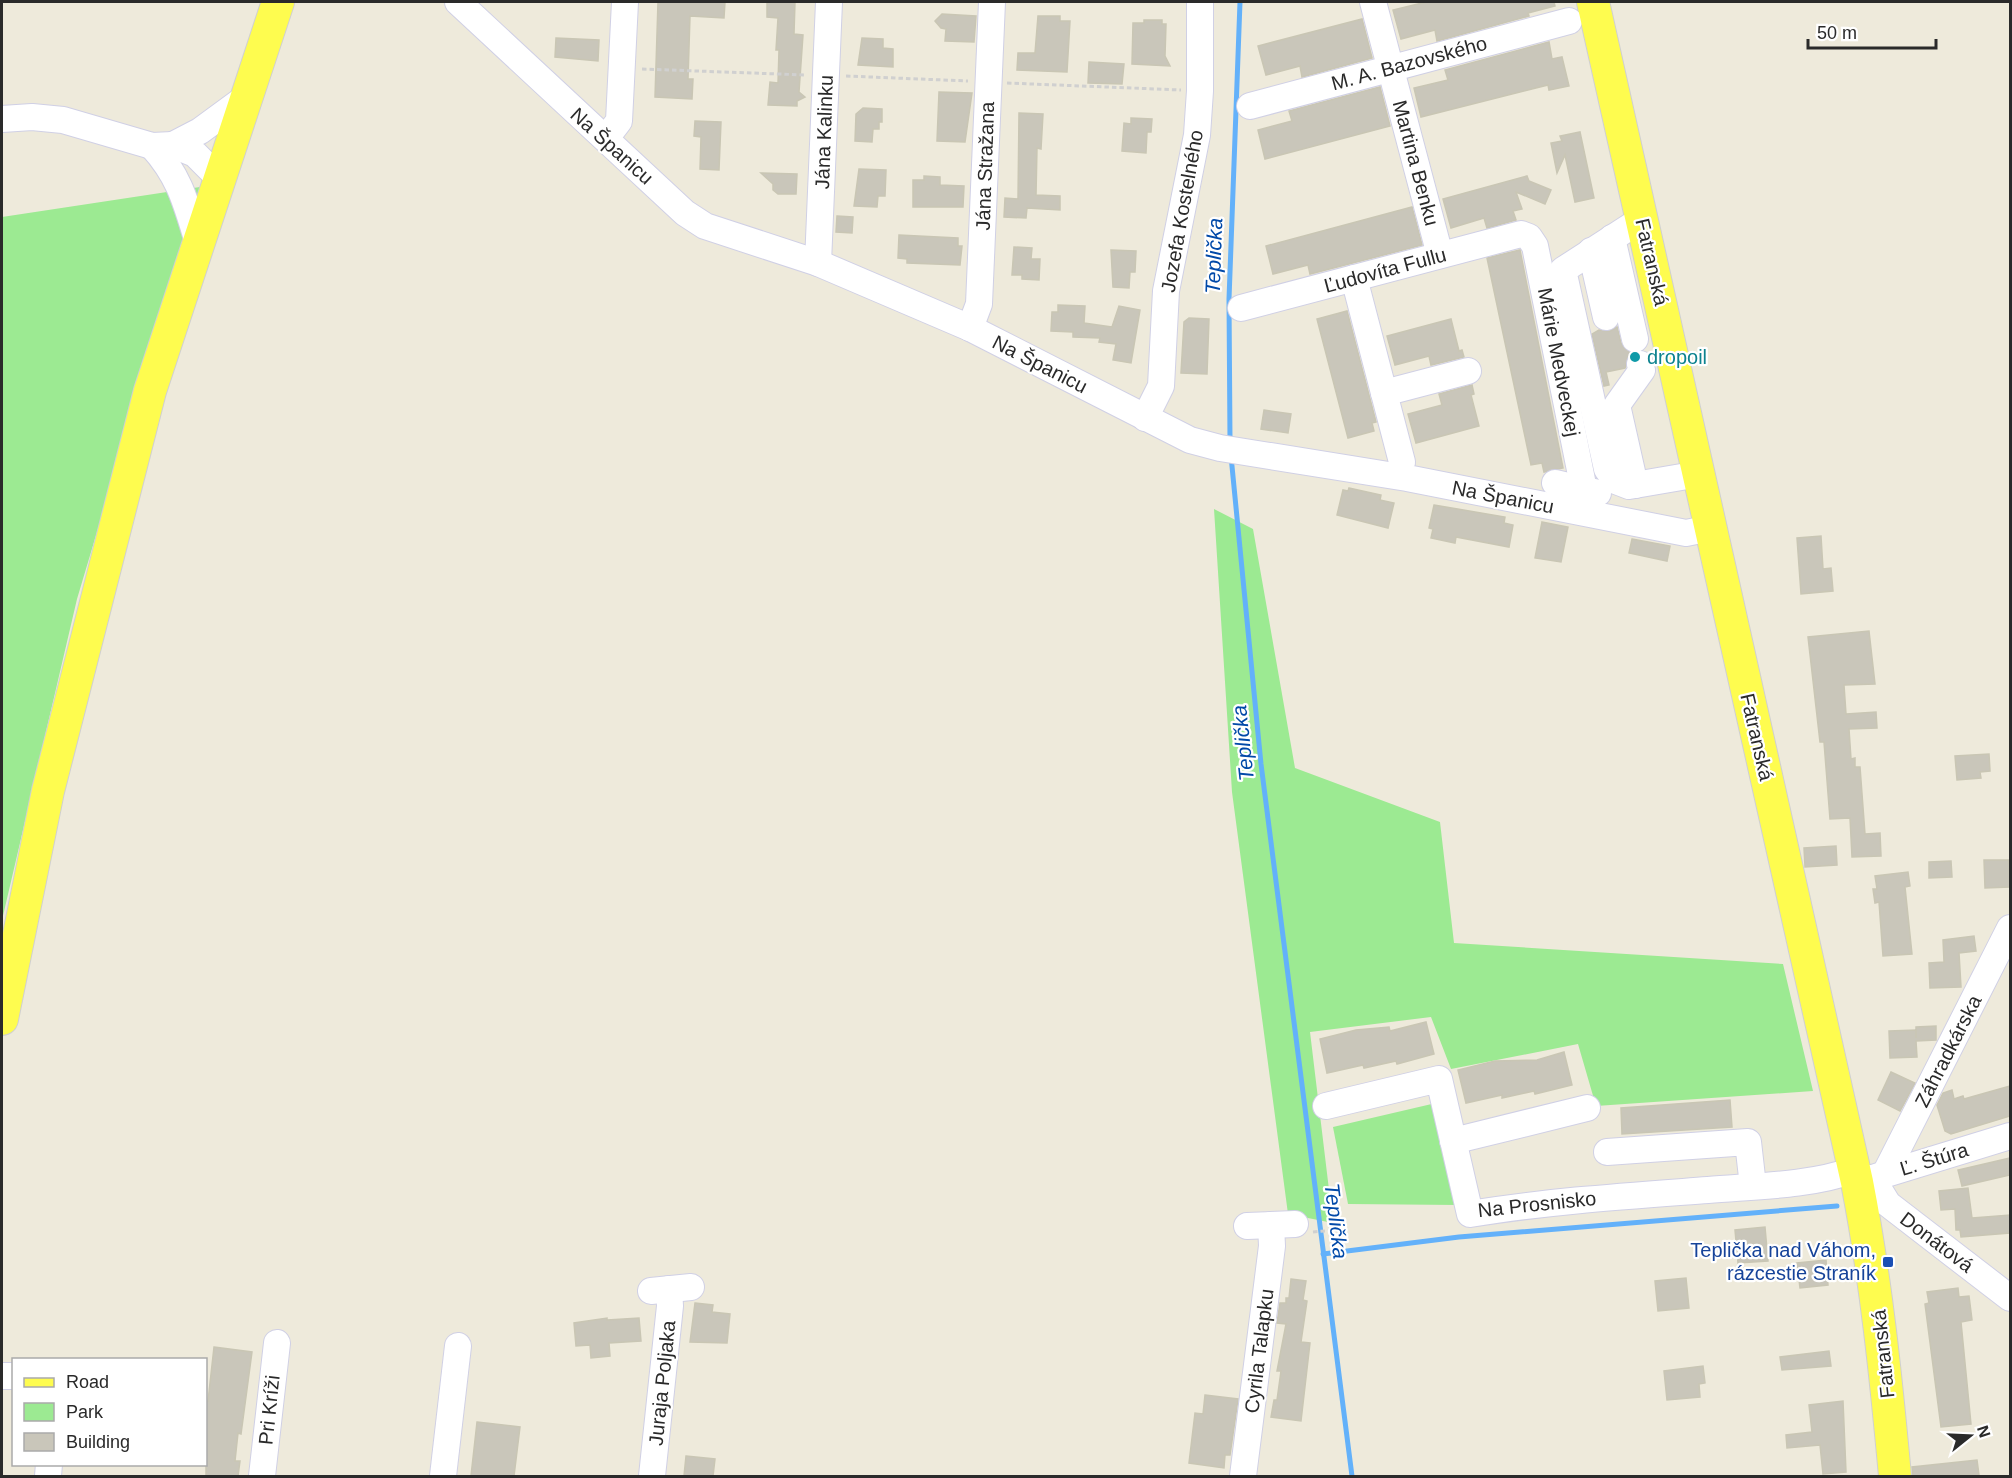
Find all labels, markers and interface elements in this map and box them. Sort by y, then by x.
scale bar [1808,12,1936,50]
text: 50 m [1817,23,1857,43]
street label: M. A. Bazovského [1329,32,1489,94]
street label: Jána Kalinku [811,74,837,190]
street label: Martina Benku [1389,98,1443,228]
street label: Jána Stražana [972,100,998,231]
street label: Na Španicu [566,103,658,189]
street label: Jozefa Kostelného [1157,128,1207,294]
street label: Fatranská [1631,216,1673,309]
water label: Teplička [1201,217,1226,295]
street label: Ľudovíta Fullu [1321,243,1449,297]
street label: Márie Medveckej [1534,286,1584,438]
street label: Na Španicu [989,331,1091,397]
place label: dropoil [1647,346,1707,368]
marker: dropoil [1628,350,1642,364]
street label: Na Španicu [1450,476,1556,518]
street label: Fatranská [1736,691,1778,784]
water label: Teplička [1227,704,1258,782]
street label: Záhradkárska [1910,991,1986,1110]
street label: Ľ. Štúra [1897,1138,1972,1180]
water label: Teplička [1320,1182,1353,1260]
street label: Na Prosnisko [1477,1187,1597,1221]
street label: Donátová [1896,1207,1979,1277]
place label: Teplička nad Váhom, rázcestie Straník [1690,1239,1877,1284]
marker: Teplička nad Váhom, rázcestie Straník [1881,1255,1895,1269]
street label: Cyrila Talapku [1240,1288,1278,1414]
street label: Fatranská [1867,1308,1899,1399]
street label: Juraja Poljaka [644,1319,680,1447]
legend [12,1358,207,1466]
text: Road [66,1372,109,1392]
street label: Pri Kríži [254,1374,284,1446]
text: Park [66,1402,104,1422]
north arrow [1940,1406,2000,1466]
text: N [1974,1423,1994,1440]
text: Building [66,1432,130,1452]

